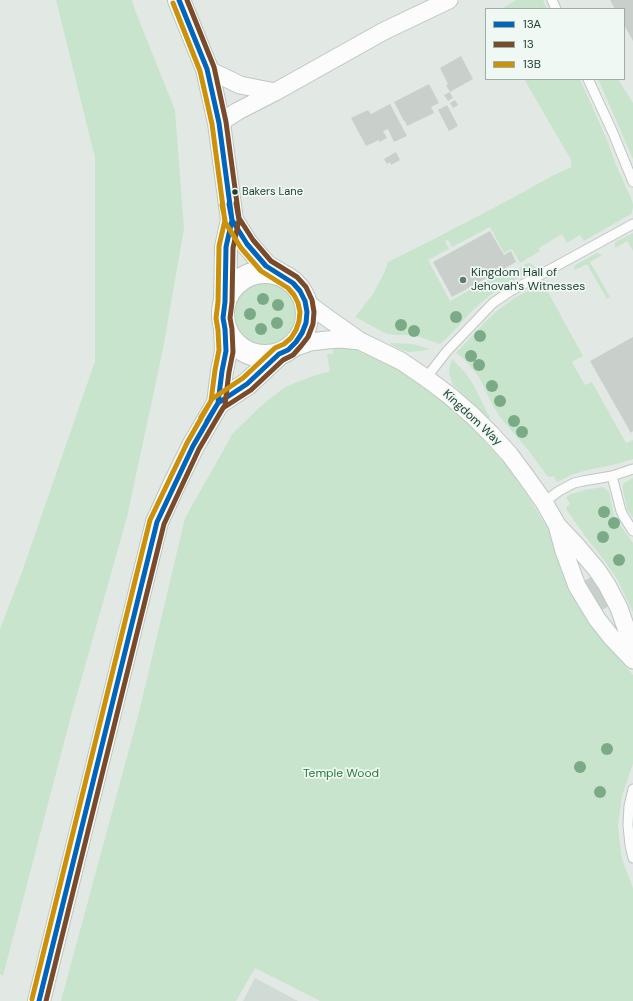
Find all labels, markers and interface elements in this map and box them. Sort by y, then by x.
legend [485,8,625,80]
text: 13A [523,16,541,32]
text: 13 [523,36,534,52]
text: 13B [523,56,541,72]
place label: Bakers Lane [242,185,303,199]
marker: Bakers Lane [230,187,240,197]
place label: Kingdom Hall of Jehovah's Witnesses [471,266,585,294]
marker: Kingdom Hall of Jehovah's Witnesses [458,275,468,285]
street label: Kingdom Way [439,387,505,449]
park label: Temple Wood [303,767,379,781]

